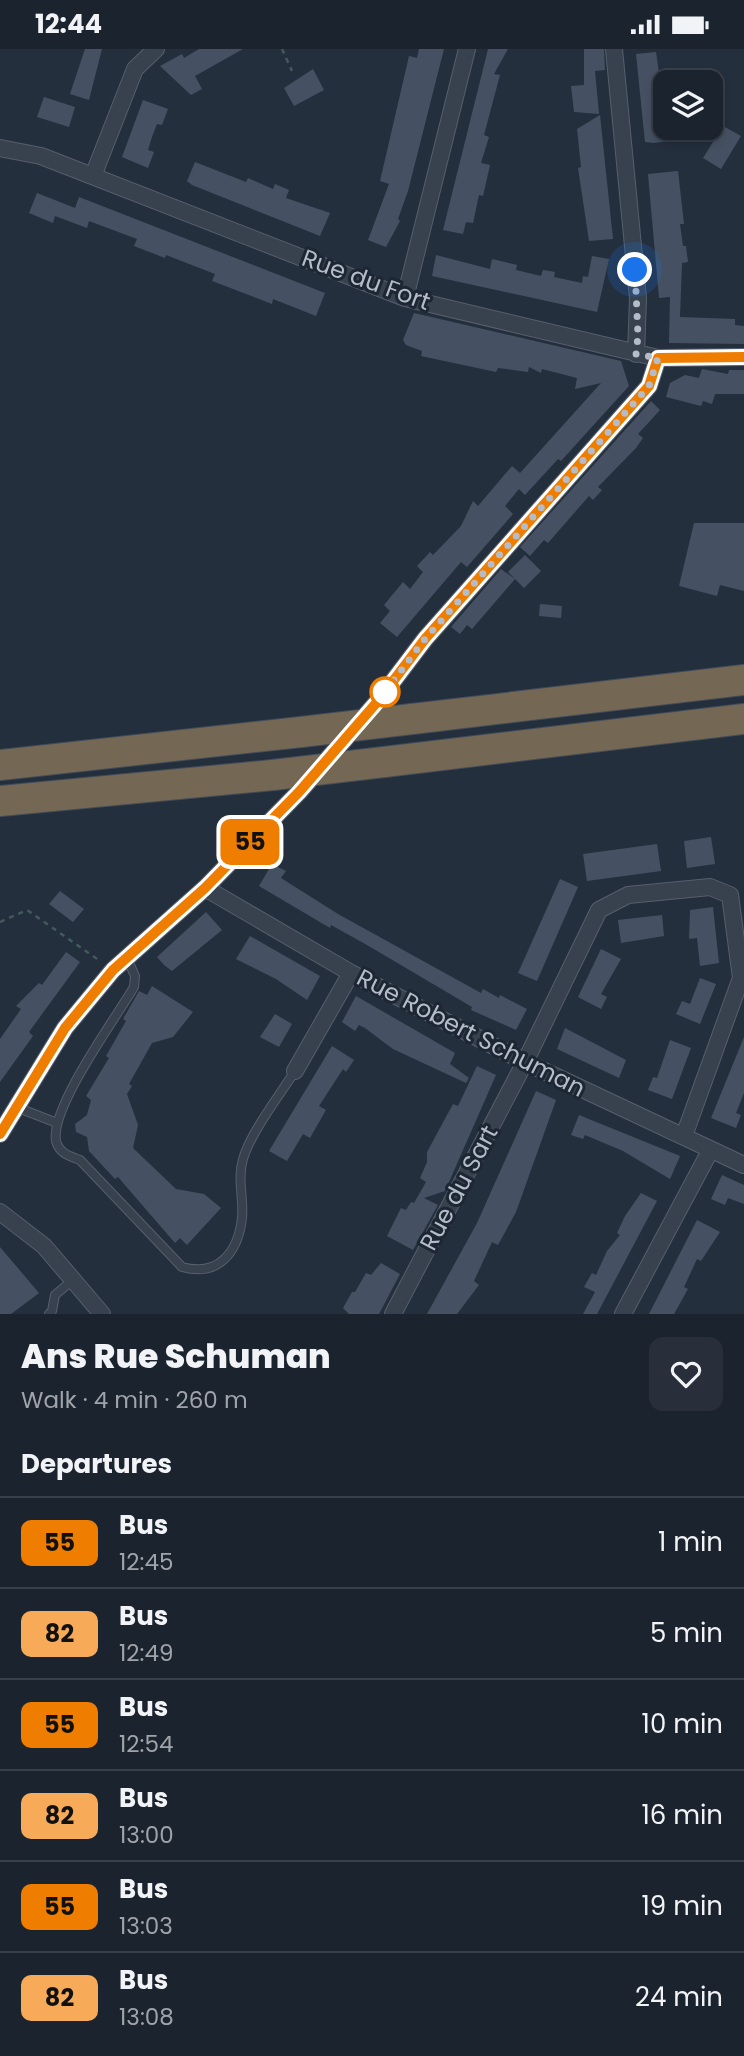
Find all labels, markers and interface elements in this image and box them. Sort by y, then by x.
text: 12:44 [35,6,102,42]
map controls [653,70,723,140]
button: layers [653,70,723,140]
street label: Rue du Fort [297,241,435,318]
your location [617,252,652,287]
unlabelled marker [370,677,400,707]
line badge: 55 [218,819,282,865]
text: 55 [234,825,266,858]
street label: Rue Robert Schuman [351,961,591,1104]
street label: Rue du Sart [412,1119,505,1256]
text: Ans Rue Schuman [21,1333,331,1380]
button: heart [649,1337,723,1411]
text: Walk · 4 min · 260 m [21,1384,248,1416]
text: Departures [21,1446,172,1482]
text: Bus [119,1507,168,1543]
text: 1 min [658,1524,723,1560]
text: 55 [44,1526,75,1559]
text: 12:45 [119,1546,173,1578]
text: Bus [119,1598,168,1634]
text: 5 min [650,1615,723,1651]
text: 82 [45,1617,74,1650]
text: 12:49 [119,1637,173,1669]
text: Bus [119,1689,168,1725]
text: 10 min [642,1706,723,1742]
text: 55 [44,1708,75,1741]
text: 12:54 [119,1728,173,1760]
text: Bus [119,1780,168,1816]
text: 16 min [641,1797,723,1833]
text: 82 [45,1799,74,1832]
text: 13:00 [119,1819,174,1851]
text: Bus [119,1871,168,1907]
text: 19 min [642,1888,723,1924]
text: 55 [44,1890,75,1923]
text: 13:03 [119,1910,173,1942]
text: Bus [119,1962,168,1998]
text: 24 min [635,1979,723,2015]
text: 82 [45,1981,74,2014]
text: 13:08 [119,2001,174,2033]

